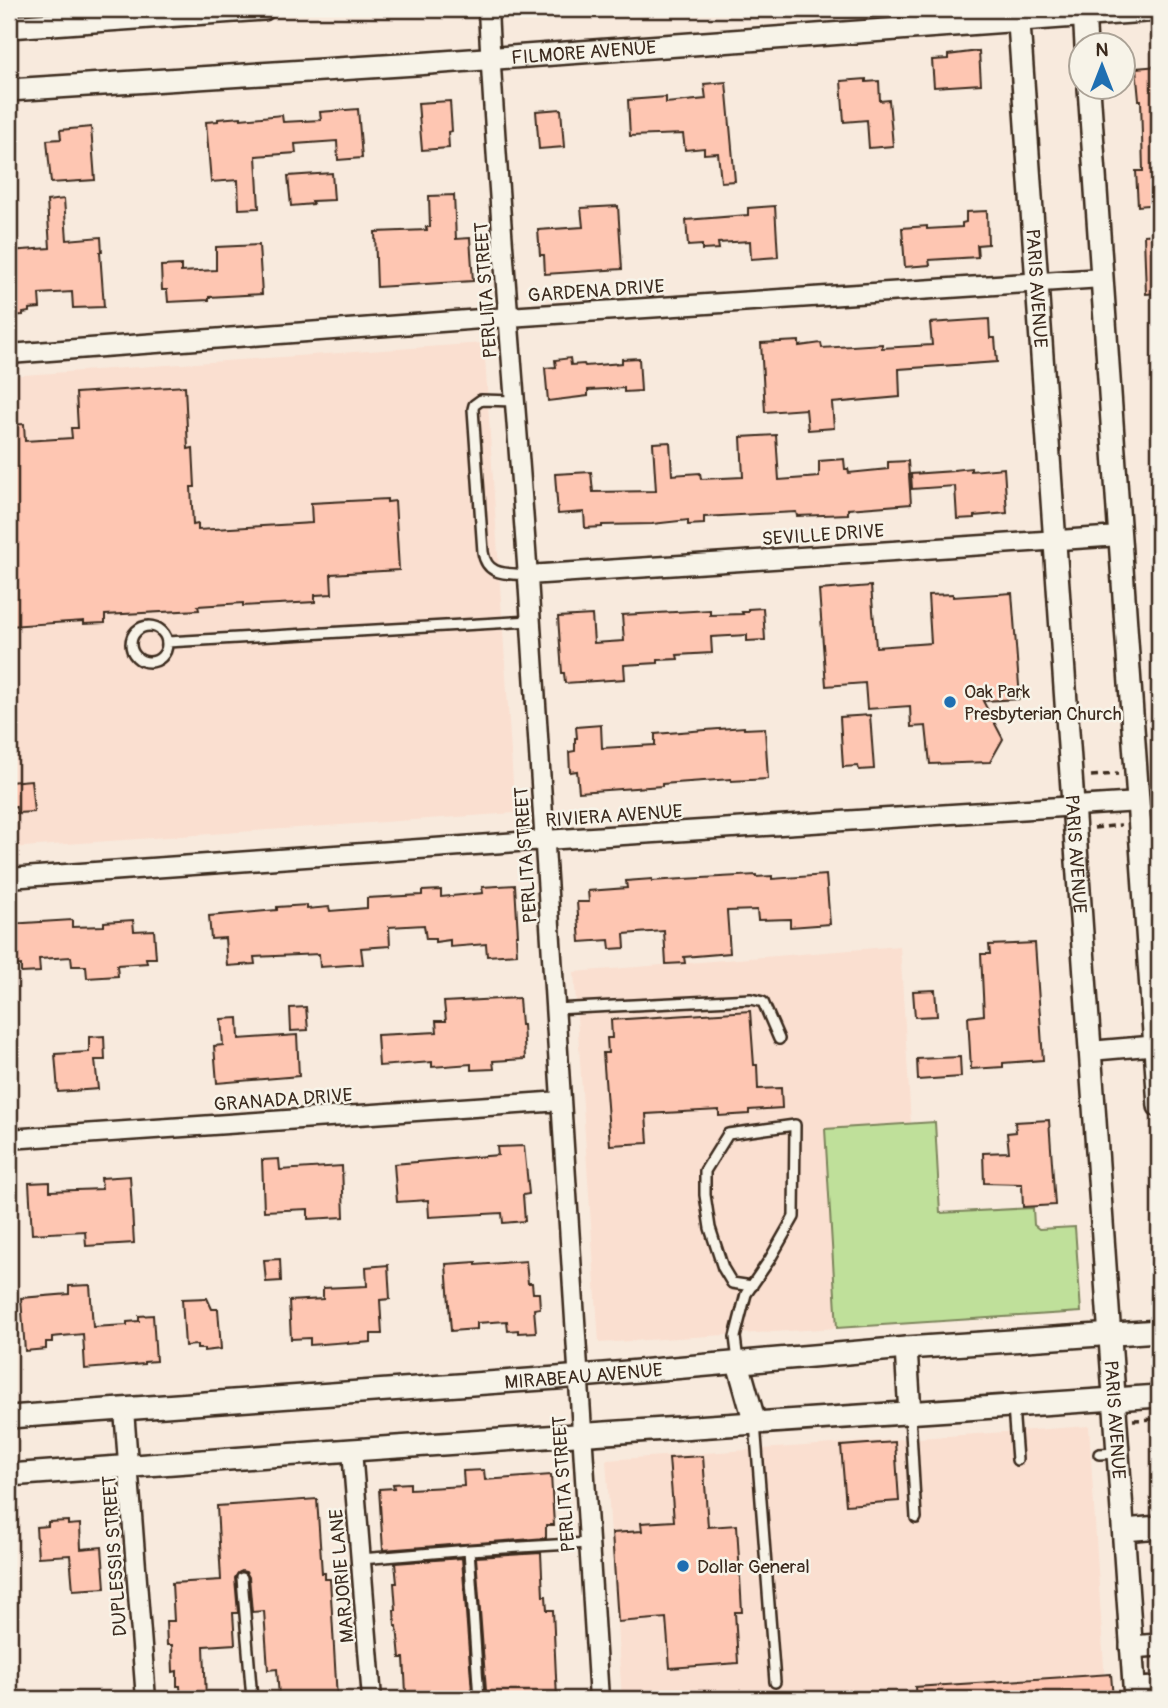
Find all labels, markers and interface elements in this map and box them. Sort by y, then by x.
north arrow [1066,32,1136,102]
street label: FILMORE AVENUE [511,36,657,70]
text: N [1096,38,1109,62]
street label: PERLITA STREET [469,221,503,359]
street label: PARIS AVENUE [1020,228,1052,349]
street label: GARDENA DRIVE [527,274,665,308]
street label: SEVILLE DRIVE [761,519,885,551]
place label: Oak Park Presbyterian Church [964,680,1122,726]
marker: Oak Park Presbyterian Church [942,694,958,710]
street label: PERLITA STREET [509,786,543,924]
street label: PARIS AVENUE [1059,794,1092,914]
street label: RIVIERA AVENUE [545,799,683,833]
street label: GRANADA DRIVE [213,1083,353,1117]
street label: MIRABEAU AVENUE [504,1358,664,1395]
street label: PARIS AVENUE [1099,1359,1131,1480]
street label: PERLITA STREET [547,1415,581,1553]
street label: DUPLESSIS STREET [97,1475,133,1637]
street label: MARJORIE LANE [324,1508,360,1644]
place label: Dollar General [697,1555,810,1579]
marker: Dollar General [675,1558,691,1574]

